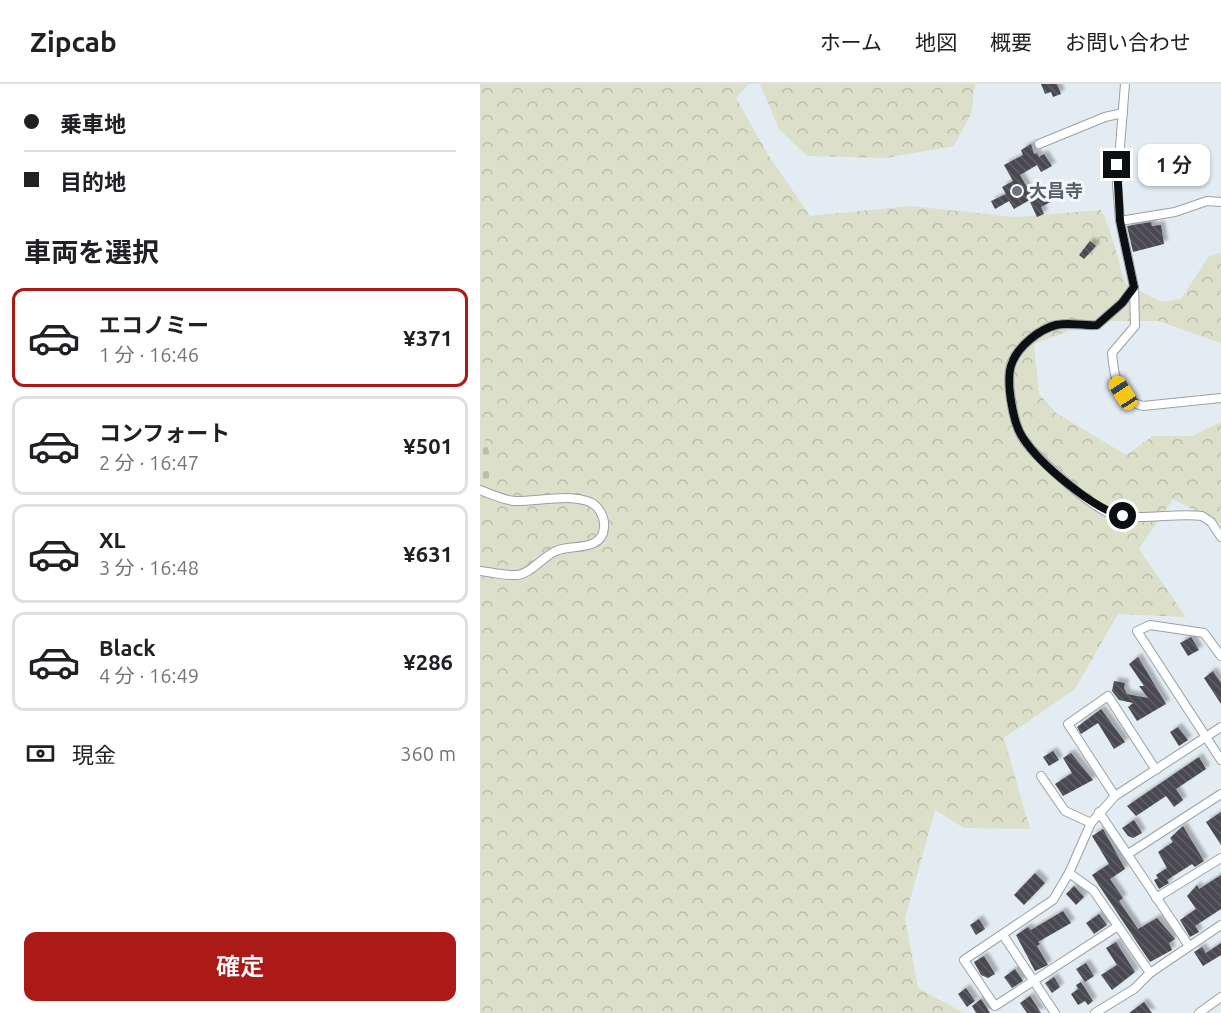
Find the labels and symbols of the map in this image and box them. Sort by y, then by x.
callout: 1 分 [1138,144,1210,186]
route end [1103,151,1130,178]
place label: 大昌寺 [1029,180,1083,200]
marker: 大昌寺 [1010,184,1024,198]
car [1106,373,1140,413]
route start [1109,502,1136,529]

